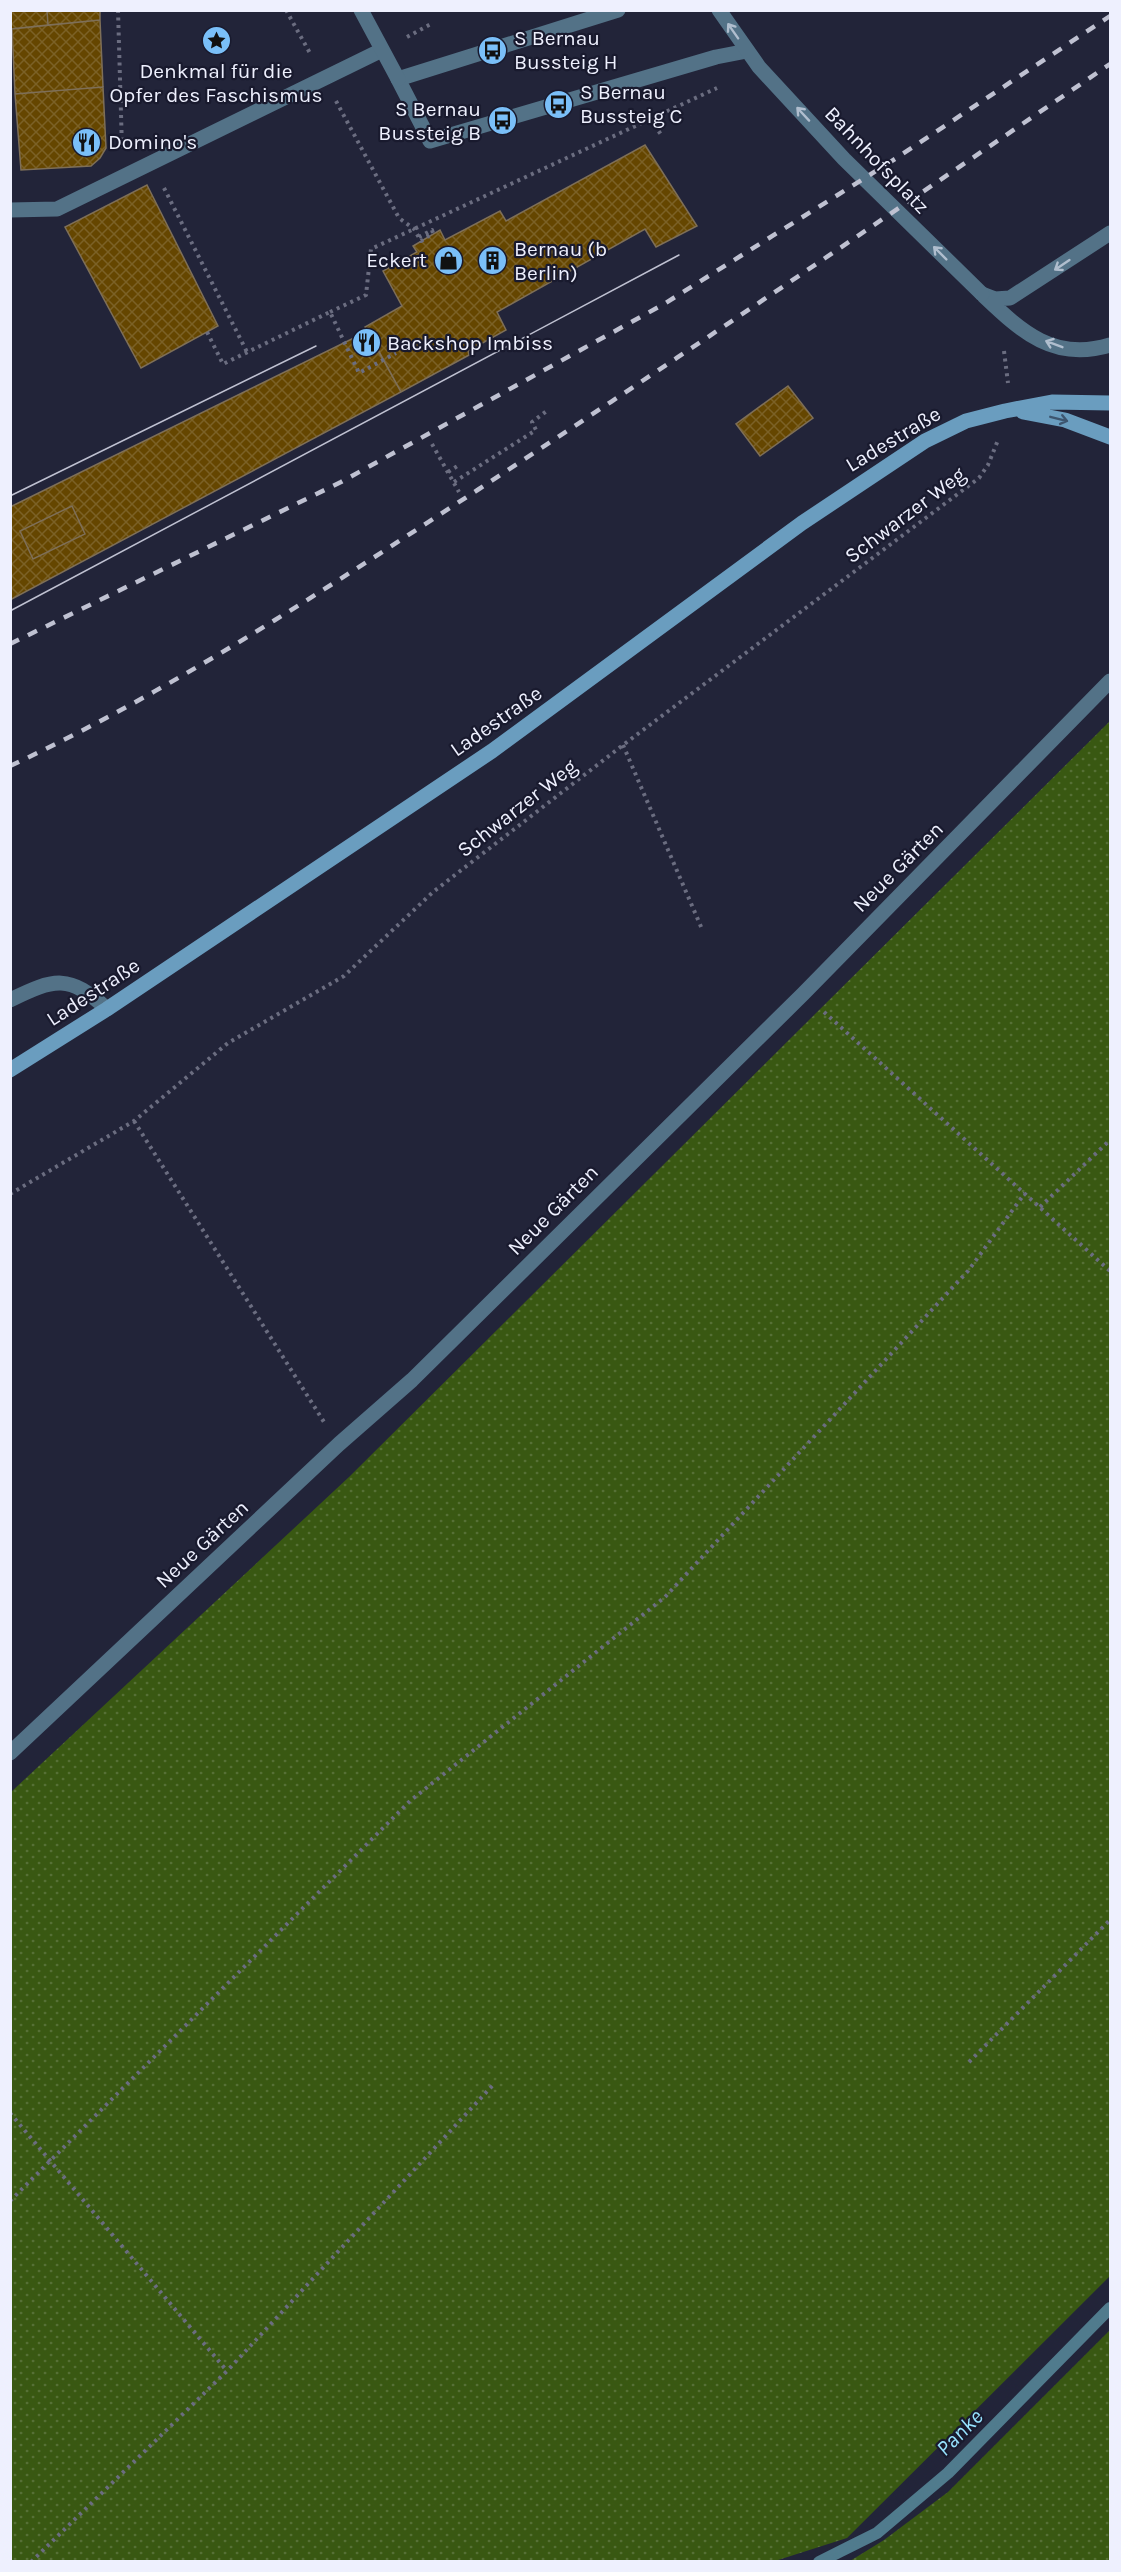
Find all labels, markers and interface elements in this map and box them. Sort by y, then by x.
one-way arrow [727,23,739,40]
place icon: Denkmal für die Opfer des Faschismus [200,24,232,56]
place label: S Bernau Bussteig H [514,26,618,74]
bus stop icon: S Bernau Bussteig H [477,34,509,66]
place label: Denkmal für die Opfer des Faschismus [110,59,322,107]
place label: S Bernau Bussteig C [580,80,683,128]
bus stop icon: S Bernau Bussteig C [543,88,575,120]
place label: S Bernau Bussteig B [378,97,481,145]
street label: Bahnhofsplatz [820,102,934,218]
bus stop icon: S Bernau Bussteig B [486,105,518,137]
one-way arrow [796,107,810,122]
restaurant icon: Domino's [71,126,103,158]
place label: Domino's [108,130,197,154]
place label: Bernau (b Berlin) [514,237,607,285]
shop icon: Eckert [432,244,464,276]
building icon: Bernau (b Berlin) [477,245,509,277]
one-way arrow [932,246,947,261]
place label: Eckert [366,248,427,272]
one-way arrow [1054,260,1071,272]
restaurant icon: Backshop Imbiss [350,327,382,359]
place label: Backshop Imbiss [387,331,553,355]
one-way arrow [1045,338,1063,349]
street label: Ladestraße [841,401,945,477]
one-way arrow [1049,414,1068,426]
street label: Schwarzer Weg [840,462,970,568]
street label: Ladestraße [446,681,546,761]
street label: Schwarzer Weg [453,754,581,862]
street label: Neue Gärten [848,817,948,917]
street label: Ladestraße [42,953,144,1031]
street label: Neue Gärten [503,1160,603,1260]
street label: Neue Gärten [151,1495,253,1593]
water label: Panke [931,2404,988,2461]

